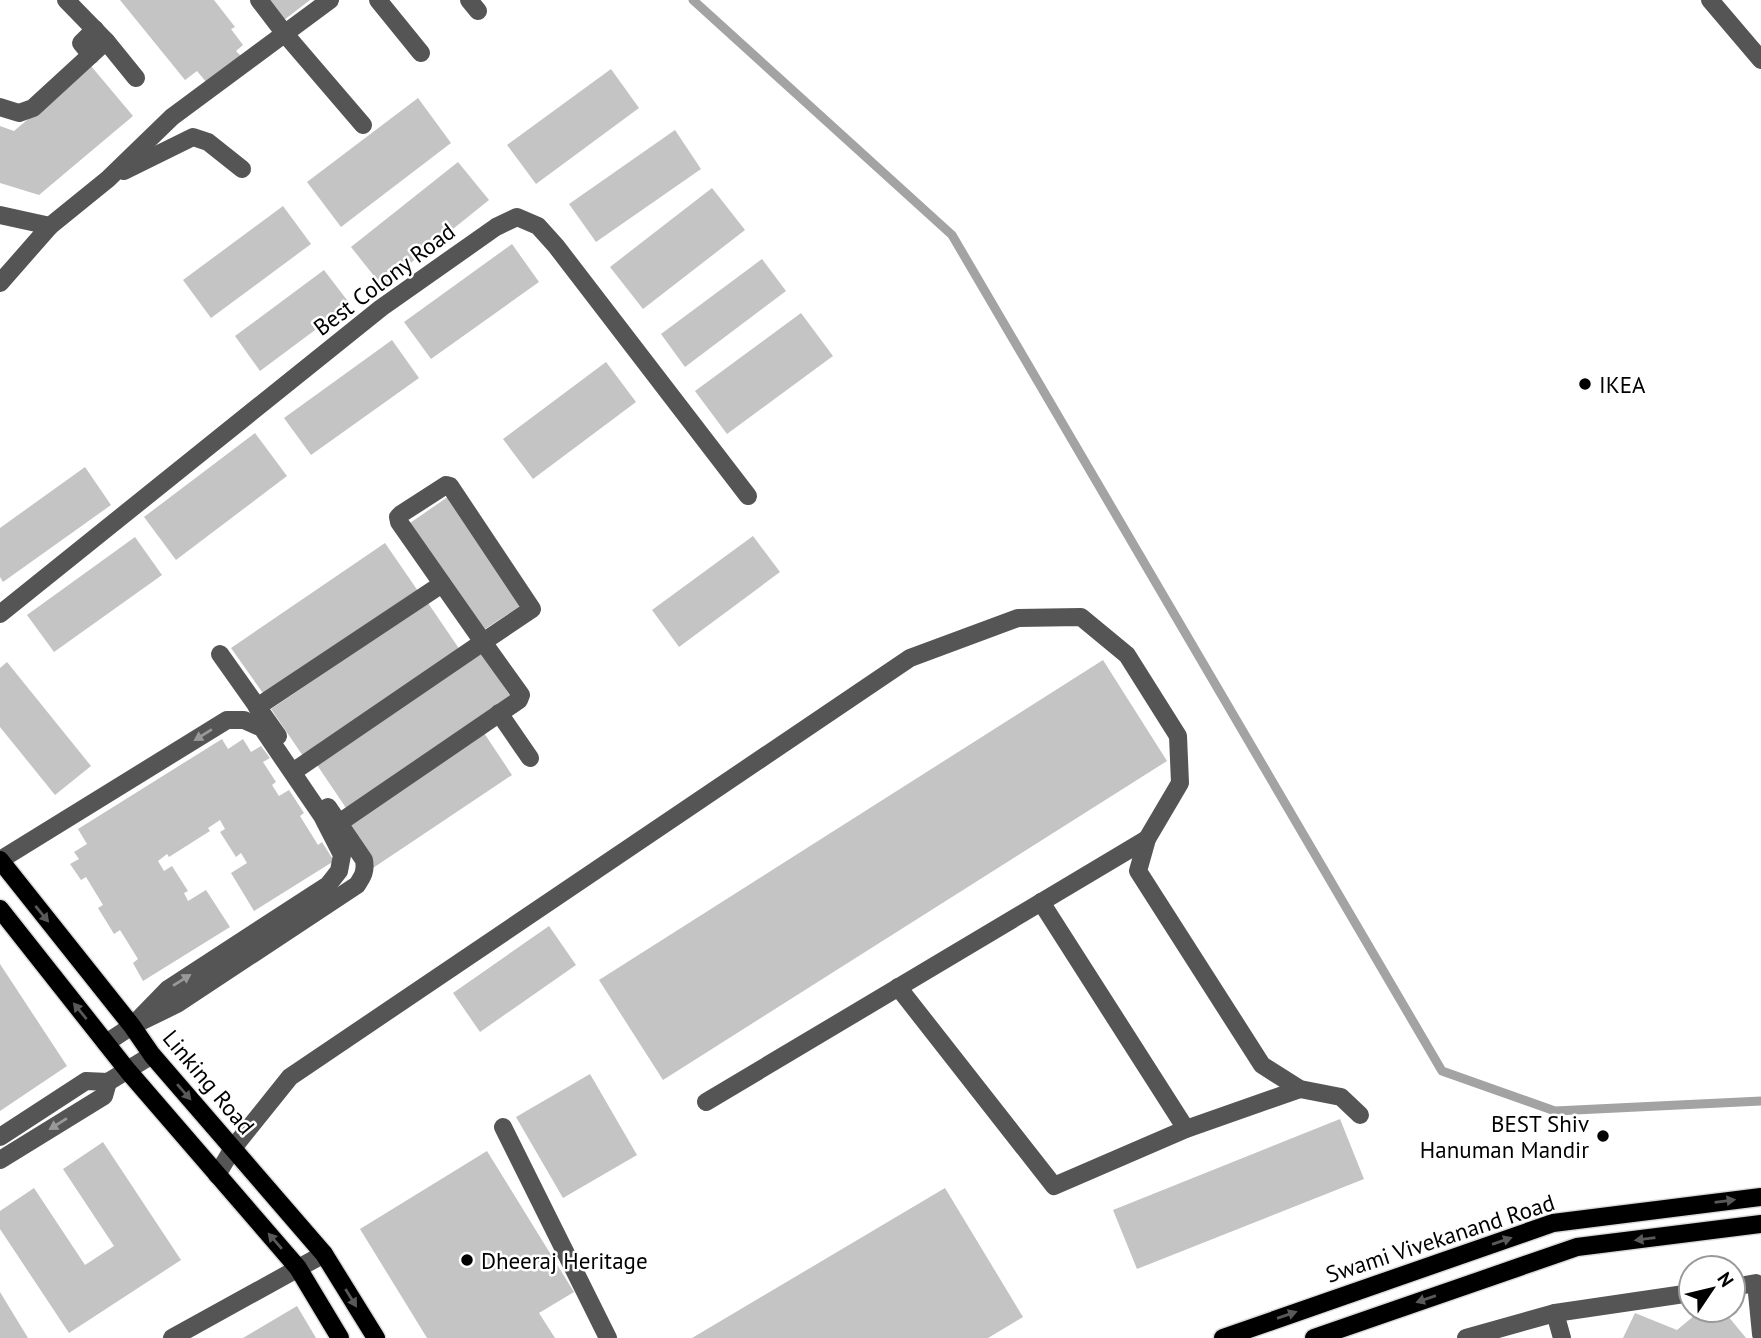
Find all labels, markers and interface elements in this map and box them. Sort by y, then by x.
street label: Best Colony Road [307,216,461,342]
place label: IKEA [1599,370,1646,399]
marker: IKEA [1577,376,1593,392]
one-way arrow [193,728,213,741]
one-way arrow [35,904,50,922]
one-way arrow [172,974,192,987]
one-way arrow [73,1003,88,1021]
street label: Linking Road [157,1024,261,1140]
one-way arrow [176,1083,191,1100]
place label: BEST Shiv Hanuman Mandir [1420,1109,1589,1164]
one-way arrow [49,1117,68,1130]
marker: BEST Shiv Hanuman Mandir [1595,1128,1611,1144]
street label: Swami Vivekanand Road [1322,1187,1558,1289]
one-way arrow [1714,1196,1736,1207]
one-way arrow [268,1233,283,1250]
one-way arrow [1633,1233,1655,1244]
one-way arrow [1491,1235,1512,1246]
place label: Dheeraj Heritage [481,1246,648,1275]
marker: Dheeraj Heritage [459,1252,475,1268]
north arrow [1677,1254,1747,1324]
text: N [1713,1267,1739,1291]
one-way arrow [345,1288,358,1308]
one-way arrow [1416,1294,1437,1305]
one-way arrow [1276,1309,1297,1320]

